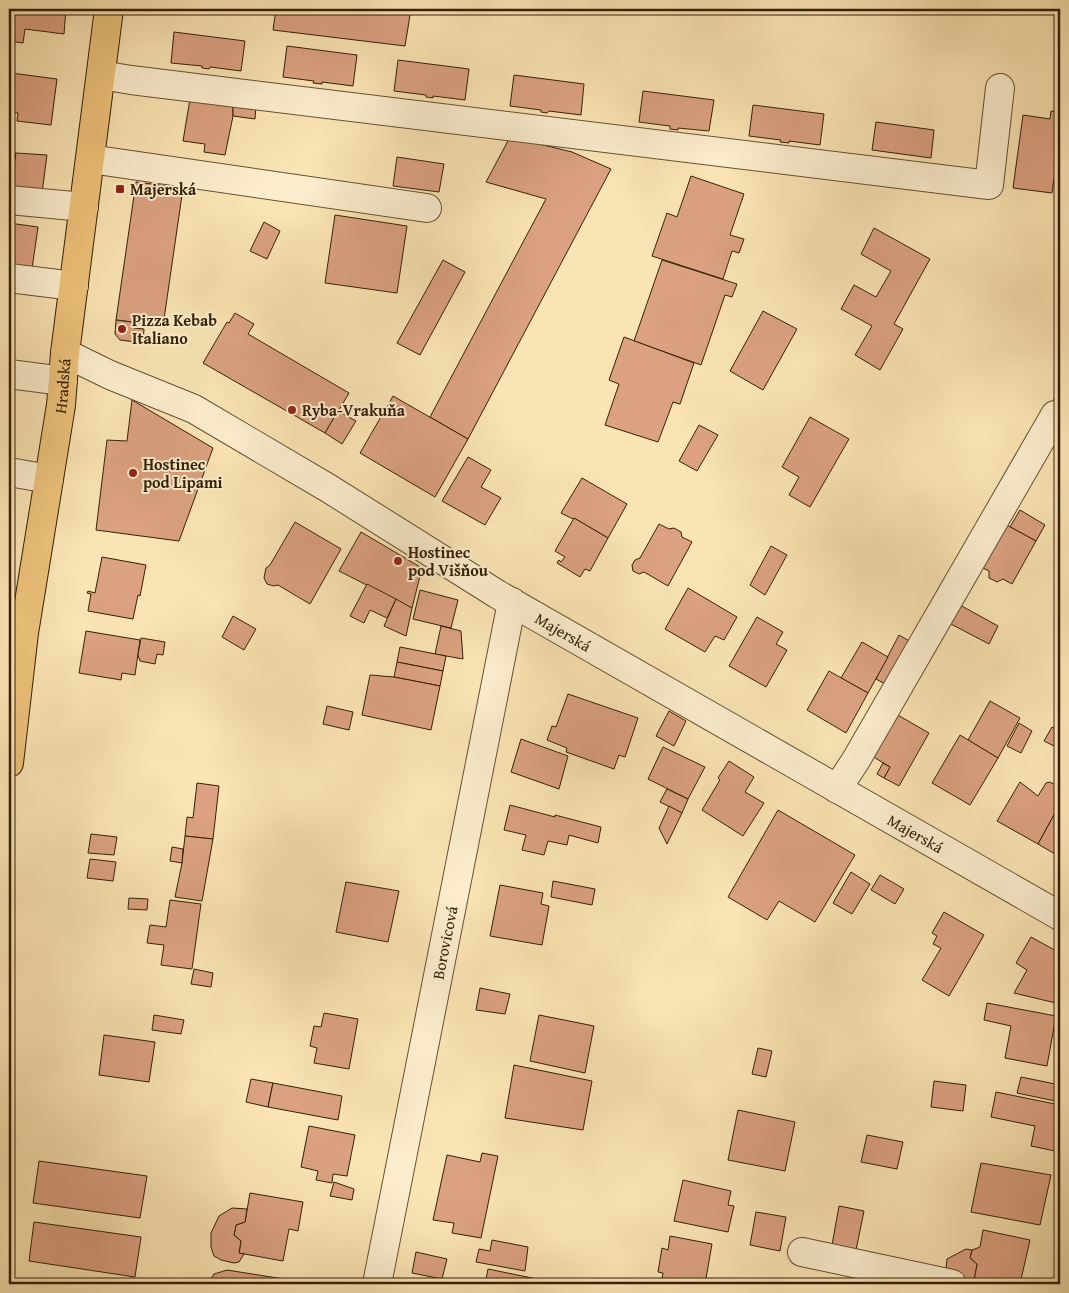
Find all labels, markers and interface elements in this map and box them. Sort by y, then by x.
place label: Majerská [130,177,197,201]
marker: Majerská [114,183,126,195]
place label: Pizza Kebab Italiano [132,308,217,350]
marker: Pizza Kebab Italiano [116,323,128,335]
street label: Hradská [48,357,77,415]
place label: Ryba-Vrakuňa [302,398,406,422]
marker: Ryba-Vrakuňa [286,404,298,416]
place label: Hostinec pod Lipami [143,452,223,494]
marker: Hostinec pod Lipami [127,467,139,479]
place label: Hostinec pod Višňou [408,540,489,582]
marker: Hostinec pod Višňou [392,555,404,567]
street label: Majerská [531,606,596,658]
street label: Majerská [883,808,948,859]
street label: Borovicová [426,903,464,981]

